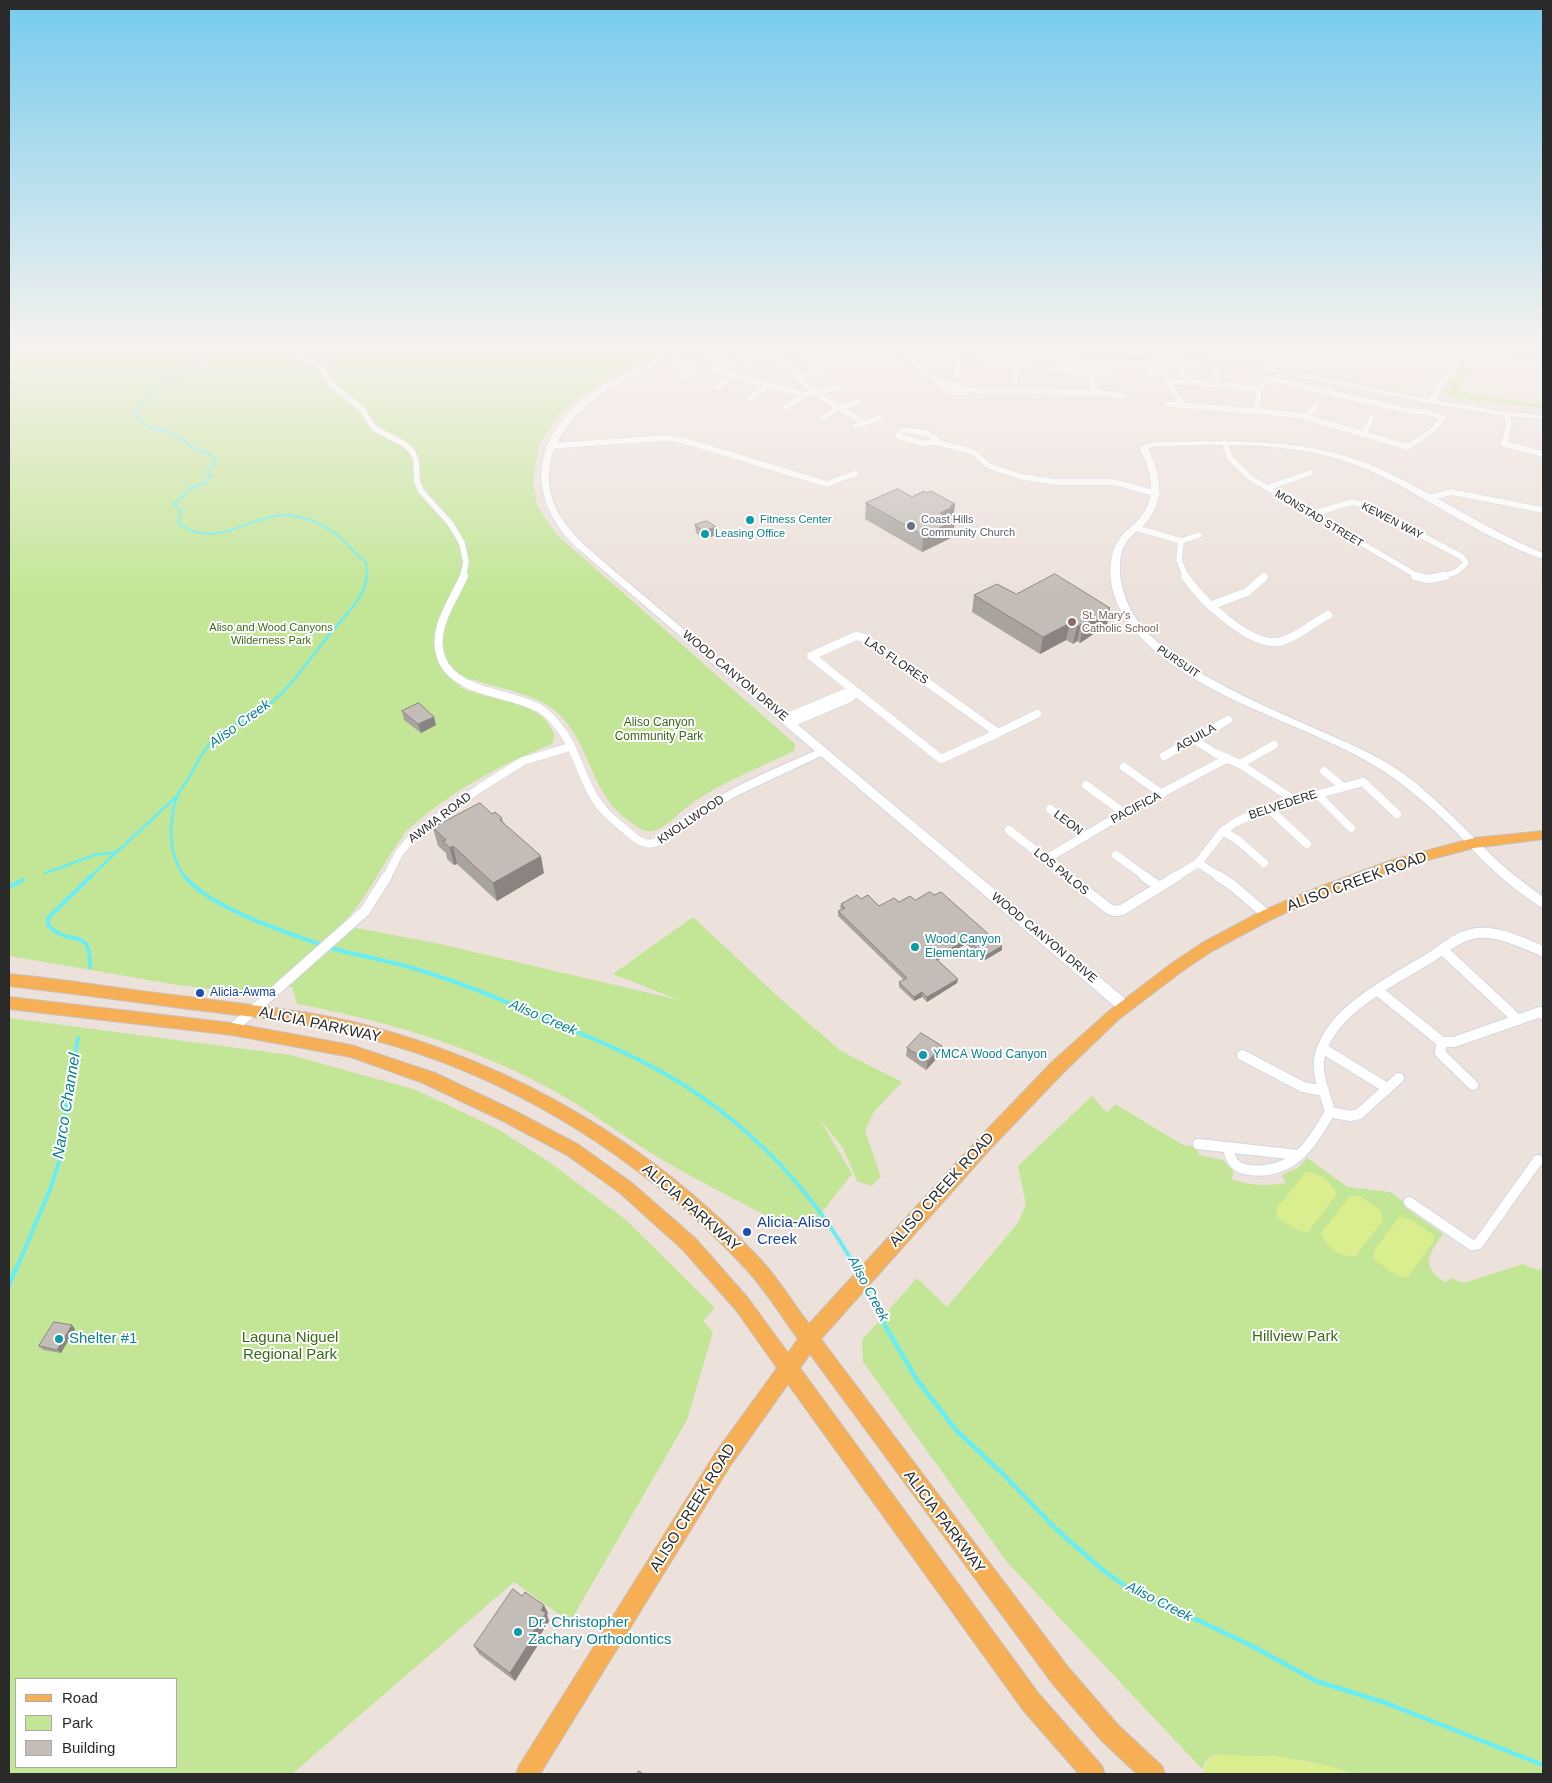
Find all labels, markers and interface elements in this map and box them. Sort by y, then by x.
street label: MONSTAD STREET [1272,487,1366,551]
street label: KEWEN WAY [1359,500,1425,542]
place label: Fitness Center [760,513,832,527]
place label: Coast Hills Community Church [921,513,1015,539]
marker: Fitness Center [744,514,756,526]
marker: Coast Hills Community Church [905,520,917,532]
place label: Leasing Office [715,527,785,541]
marker: Leasing Office [699,528,711,540]
place label: St. Mary's Catholic School [1082,609,1158,635]
marker: St. Mary's Catholic School [1066,616,1078,628]
park label: Aliso and Wood Canyons Wilderness Park [209,621,333,647]
street label: WOOD CANYON DRIVE [679,628,791,724]
street label: LAS FLORES [861,634,931,688]
street label: PURSUIT [1154,643,1202,681]
water label: Aliso Creek [206,696,274,752]
park label: Aliso Canyon Community Park [615,716,703,744]
street label: AGUILA [1173,721,1219,755]
street label: BELVEDERE [1247,787,1319,823]
street label: PACIFICA [1109,789,1163,827]
street label: AWMA ROAD [406,790,474,846]
street label: KNOLLWOOD [655,792,727,848]
street label: LEON [1051,807,1085,839]
street label: LOS PALOS [1031,845,1091,899]
street label: ALISO CREEK ROAD [1285,848,1429,916]
street label: WOOD CANYON DRIVE [988,890,1100,986]
place label: Wood Canyon Elementary [925,933,1001,961]
marker: Wood Canyon Elementary [909,941,921,953]
place label: Alicia-Awma [210,986,276,1000]
marker: Alicia-Awma [194,987,206,999]
water label: Aliso Creek [507,996,579,1040]
street label: ALICIA PARKWAY [258,1003,382,1047]
place label: YMCA Wood Canyon [933,1048,1047,1062]
marker: YMCA Wood Canyon [917,1049,929,1061]
water label: Narco Channel [49,1052,85,1160]
street label: ALISO CREEK ROAD [886,1129,998,1251]
street label: ALICIA PARKWAY [638,1161,744,1255]
place label: Alicia-Aliso Creek [757,1214,830,1249]
marker: Alicia-Aliso Creek [741,1226,753,1238]
water label: Aliso Creek [844,1253,892,1325]
park label: Hillview Park [1252,1328,1338,1346]
park label: Laguna Niguel Regional Park [242,1329,338,1364]
place label: Shelter #1 [69,1330,137,1348]
marker: Shelter #1 [53,1333,65,1345]
street label: ALISO CREEK ROAD [646,1441,740,1575]
street label: ALICIA PARKWAY [900,1467,988,1577]
water label: Aliso Creek [1123,1578,1195,1626]
place label: Dr. Christopher Zachary Orthodontics [528,1614,671,1649]
marker: Dr. Christopher Zachary Orthodontics [512,1626,524,1638]
legend [15,1678,178,1768]
text: Road [62,1689,98,1706]
text: Park [62,1714,93,1731]
text: Building [62,1739,115,1756]

